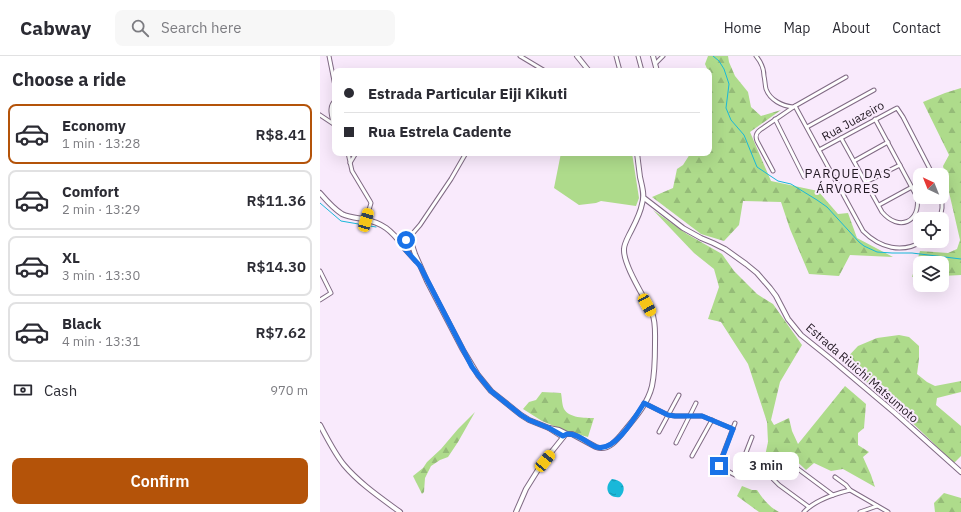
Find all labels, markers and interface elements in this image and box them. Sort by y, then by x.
search box [115,10,395,46]
text: Cabway [20,16,91,40]
icon: search [129,17,151,39]
text: Search here [161,18,241,37]
text: Home [724,19,761,37]
text: Map [783,19,810,37]
text: About [832,19,870,37]
text: Contact [892,19,941,37]
text: Choose a ride [12,68,126,91]
text: Estrada Particular Eiji Kikuti [368,84,567,103]
street label: Rua Juazeiro [819,97,887,144]
icon: car [14,116,50,152]
text: Economy [62,116,126,135]
text: Rua Estrela Cadente [368,122,511,141]
text: R$8.41 [256,125,306,144]
text: 1 min · 13:28 [62,135,140,152]
district label: PARQUE DAS ÁRVORES [805,165,891,197]
north arrow [913,168,949,204]
map controls [913,168,949,292]
icon: car [14,182,50,218]
text: Comfort [62,182,119,201]
text: R$11.36 [247,191,306,210]
text: 2 min · 13:29 [62,201,140,218]
car [357,207,375,233]
button: locate [913,212,949,248]
route start [397,231,415,249]
icon: car [14,248,50,284]
text: XL [62,248,80,267]
button: layers [913,256,949,292]
text: R$14.30 [247,257,306,276]
text: 3 min · 13:30 [62,267,140,284]
car [636,292,658,318]
icon: car [14,314,50,350]
text: Black [62,314,102,333]
street label: Estrada Riuichi Matsumoto [803,320,922,426]
text: R$7.62 [256,323,306,342]
text: 4 min · 13:31 [62,333,140,350]
icon: cash [12,379,34,401]
text: Cash [44,381,77,400]
text: 970 m [270,382,308,399]
car [533,448,557,474]
callout: 3 min [733,452,799,480]
route end [710,457,728,475]
text: 3 min [749,457,783,474]
button: Confirm [12,458,308,504]

